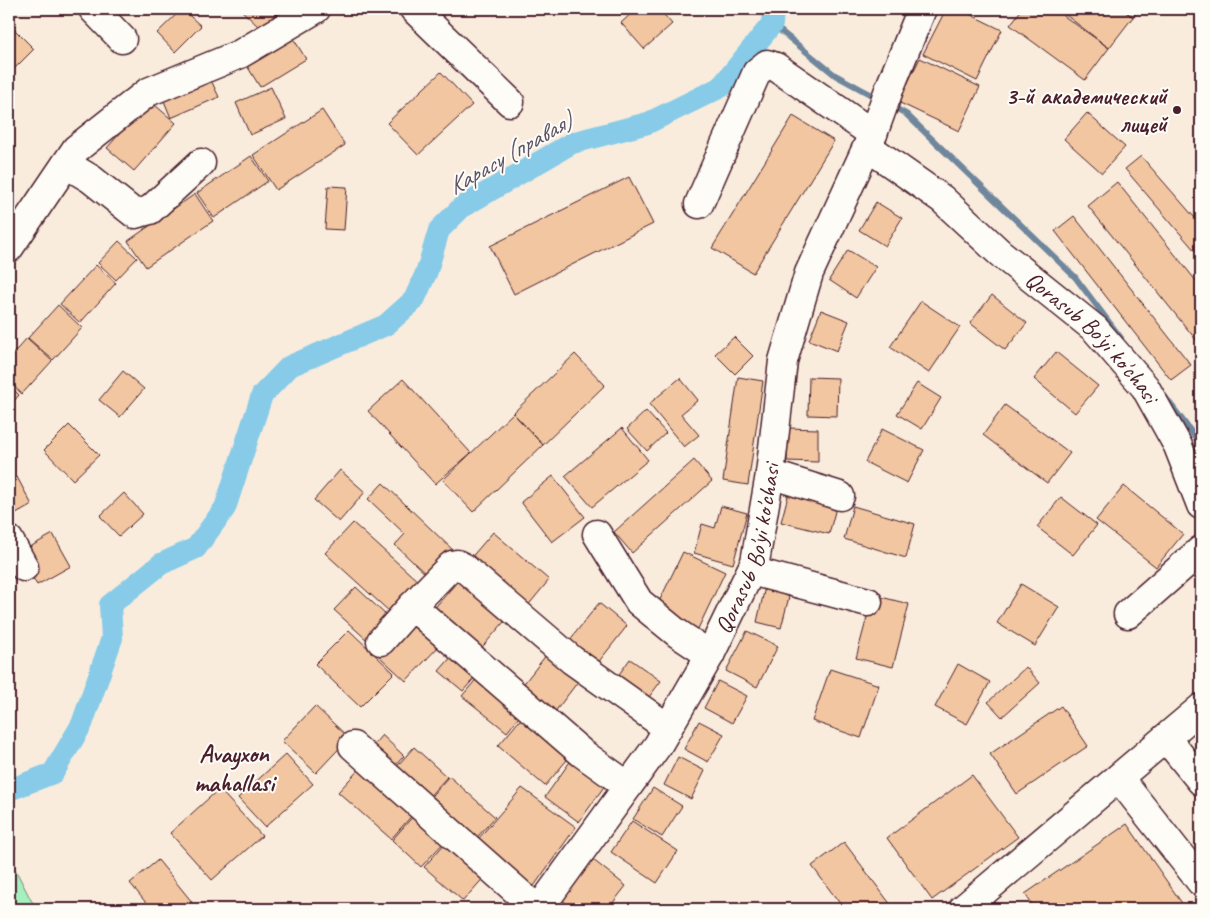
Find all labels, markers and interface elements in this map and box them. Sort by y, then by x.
place label: 3-й академический лицей [1005,81,1169,139]
water label: Карасу (правая) [442,103,582,202]
marker: 3-й академический лицей [1171,104,1183,116]
street label: Qorasub Bo'yi ko'chasi [1019,264,1167,410]
street label: Qorasub Bo'yi ko'chasi [708,459,786,638]
district label: Avayxon mahallasi [194,738,277,799]

